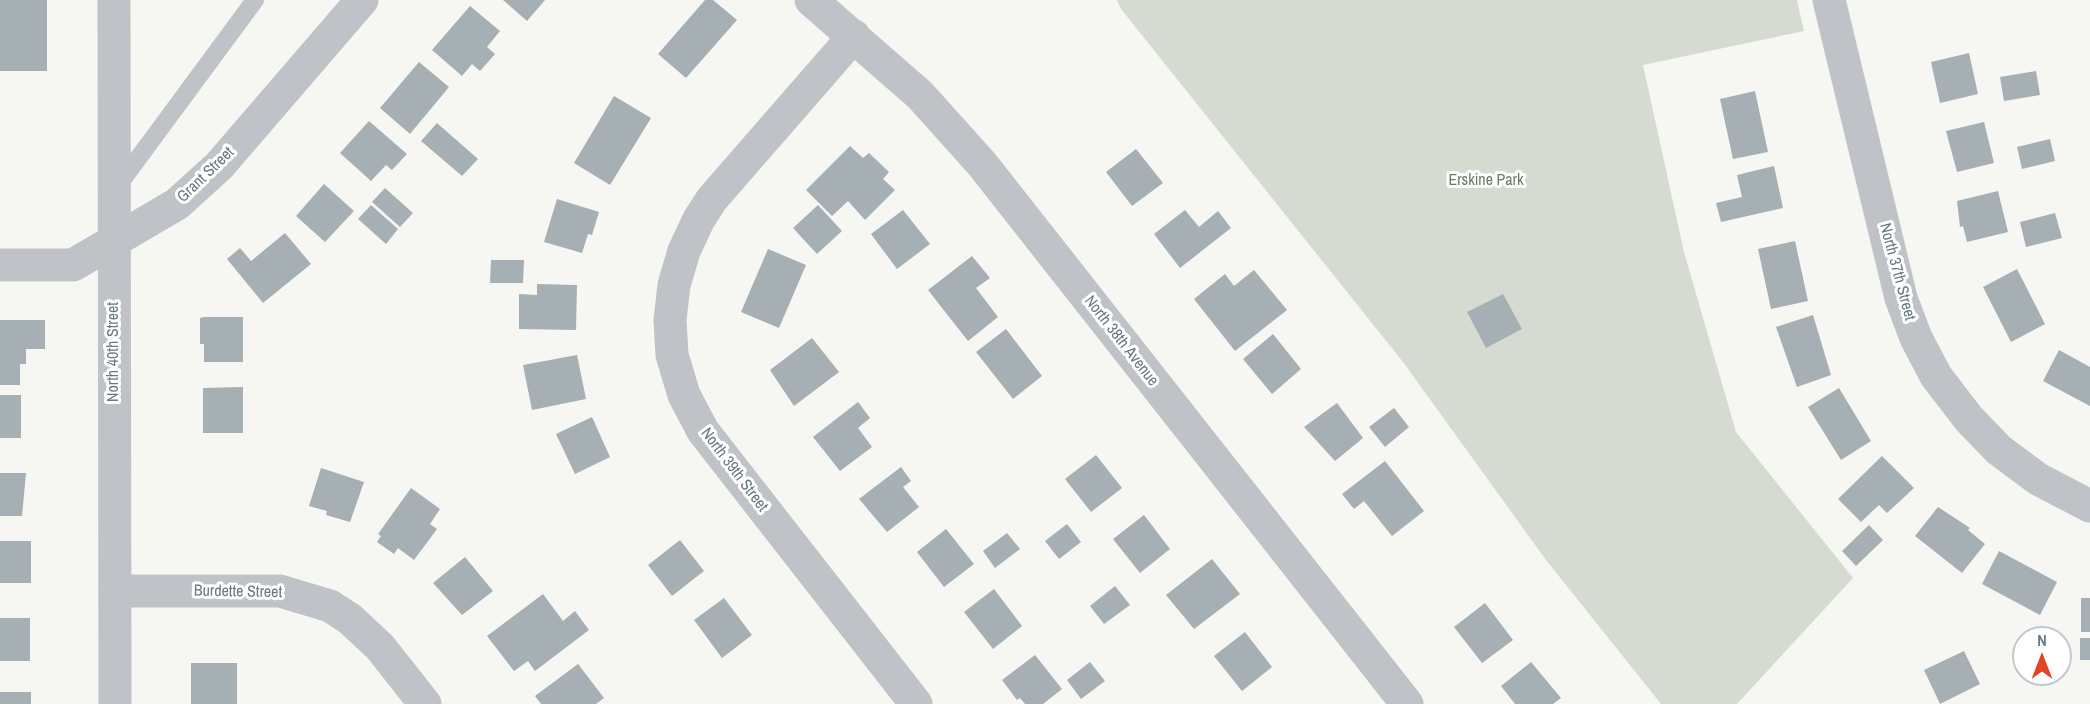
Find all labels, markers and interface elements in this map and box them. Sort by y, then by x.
street label: Grant Street [174,143,238,207]
park label: Erskine Park [1448,171,1524,191]
street label: North 37th Street [1875,221,1919,323]
street label: North 38th Avenue [1080,292,1162,390]
street label: North 40th Street [104,302,124,402]
street label: North 39th Street [696,424,772,516]
street label: Burdette Street [194,582,282,602]
north arrow [2012,626,2072,686]
text: N [2037,629,2047,651]

